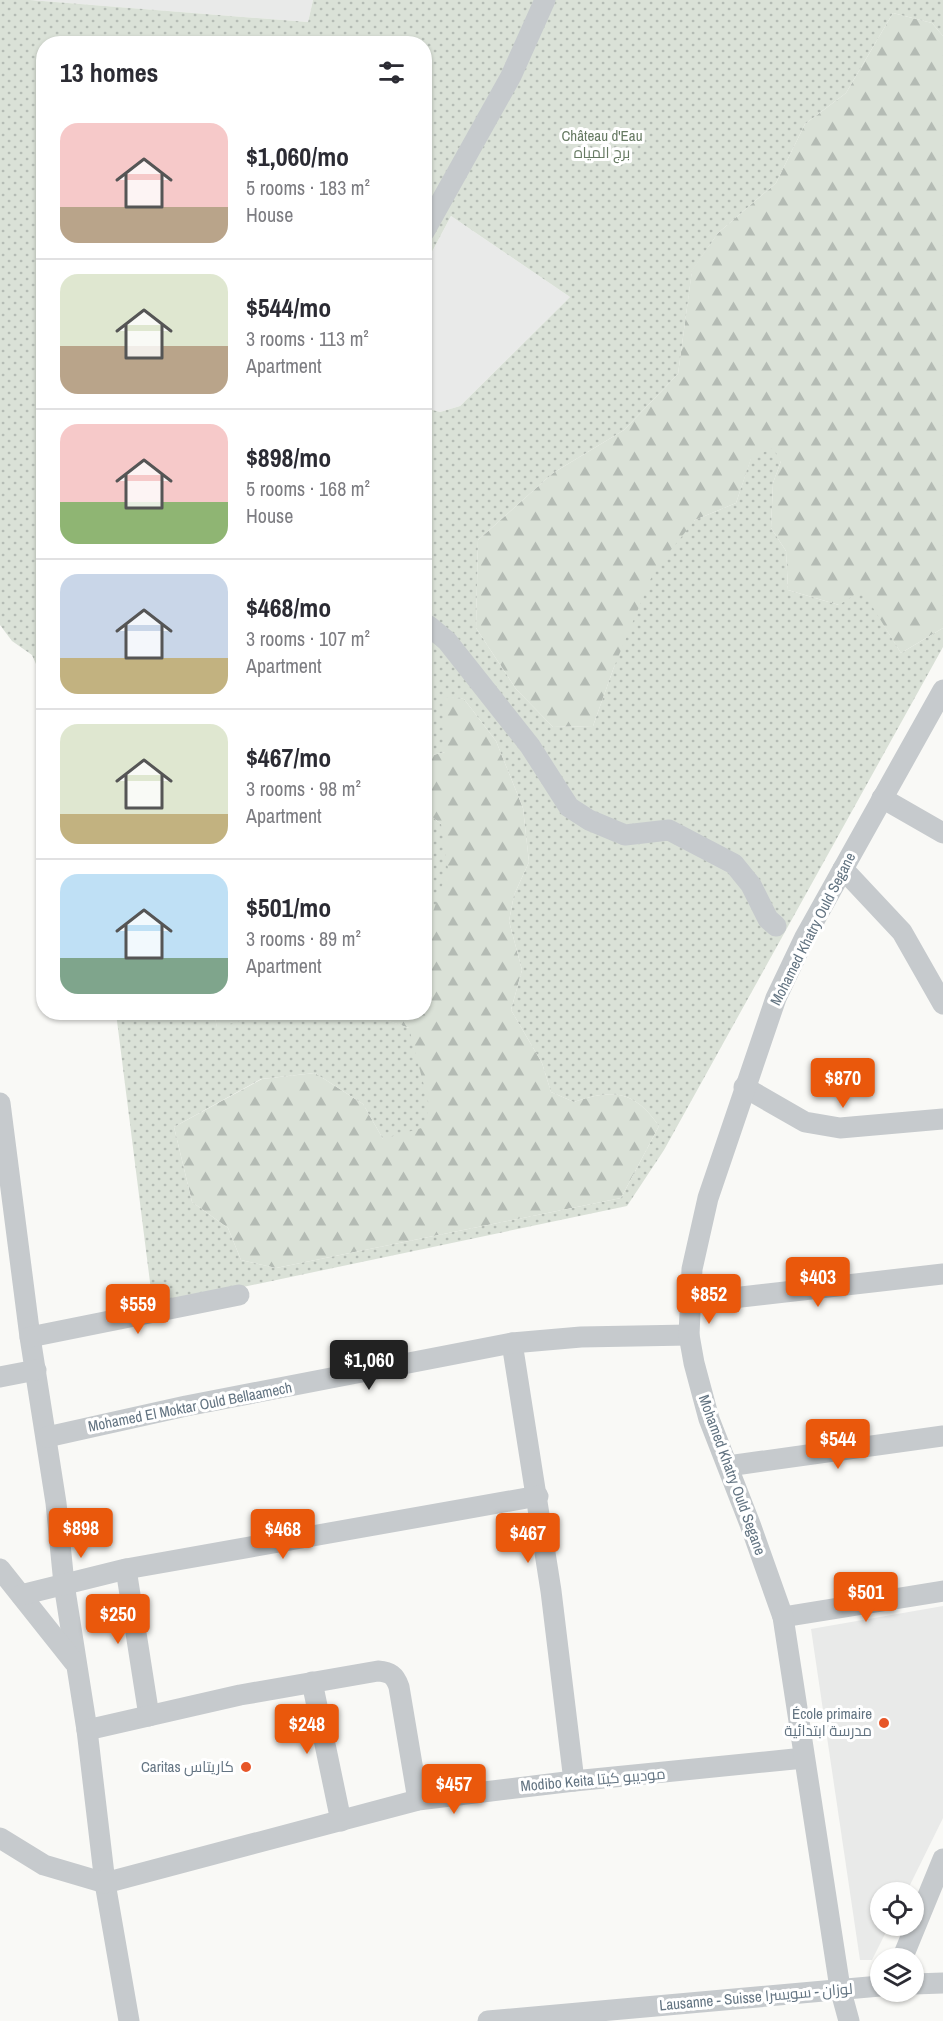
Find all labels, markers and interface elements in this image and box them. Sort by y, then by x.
text: 13 homes [60,55,158,90]
icon: filters [375,56,408,89]
park label: Château d'Eau برج المياه [561,125,643,164]
text: $1,060/mo [246,139,349,174]
icon: home [108,147,180,219]
text: 5 rooms · 183 m² [246,174,370,201]
text: House [246,201,293,228]
text: $544/mo [246,290,331,325]
icon: home [108,298,180,370]
text: 3 rooms · 113 m² [246,325,369,352]
text: Apartment [246,352,322,379]
text: $898/mo [246,440,331,475]
icon: home [108,448,180,520]
text: 5 rooms · 168 m² [246,475,370,502]
text: House [246,502,293,529]
text: $468/mo [246,590,331,625]
icon: home [108,598,180,670]
text: 3 rooms · 107 m² [246,625,370,652]
text: Apartment [246,652,322,679]
text: $467/mo [246,740,331,775]
icon: home [108,748,180,820]
text: 3 rooms · 98 m² [246,775,361,802]
text: Apartment [246,802,322,829]
street label: Mohamed Khatry Ould Segane [765,849,860,1009]
text: $501/mo [246,890,331,925]
icon: home [108,898,180,970]
text: 3 rooms · 89 m² [246,925,361,952]
text: Apartment [246,952,322,979]
pin: $870 [807,1058,879,1109]
text: $870 [825,1064,861,1091]
pin: $403 [782,1257,854,1308]
text: $403 [800,1263,836,1290]
pin: $852 [673,1274,745,1325]
text: $852 [691,1280,727,1307]
pin: $559 [102,1284,174,1335]
text: $559 [120,1290,156,1317]
pin: $1,060 [320,1340,418,1391]
text: $1,060 [344,1346,394,1373]
street label: Mohamed El Moktar Ould Bellaamech [86,1376,294,1437]
street label: Mohamed Khatry Ould Segane [694,1392,771,1558]
pin: $544 [802,1419,874,1470]
text: $544 [820,1425,856,1452]
pin: $898 [45,1508,117,1559]
pin: $468 [247,1509,319,1560]
pin: $467 [492,1513,564,1564]
text: $898 [63,1514,99,1541]
text: $468 [265,1515,301,1542]
text: $467 [510,1519,546,1546]
pin: $501 [830,1572,902,1623]
text: $501 [848,1578,884,1605]
pin: $250 [82,1594,154,1645]
text: $250 [100,1600,136,1627]
place label: École primaire مدرسة ابتدائية [784,1703,872,1741]
pin: $248 [271,1704,343,1755]
text: $248 [289,1710,325,1737]
marker: École primaire مدرسة ابتدائية [877,1716,891,1730]
place label: Caritas كاريتاس [141,1756,234,1777]
marker: Caritas كاريتاس [239,1760,253,1774]
street label: Modibo Keita موديبو كيتا [520,1763,666,1796]
pin: $457 [418,1764,490,1815]
text: $457 [436,1770,472,1797]
map controls [870,1882,924,2002]
button: locate [870,1882,924,1936]
button: layers [870,1948,924,2002]
street label: Lausanne - Suisse لوزان - سويسرا [658,1978,853,2015]

